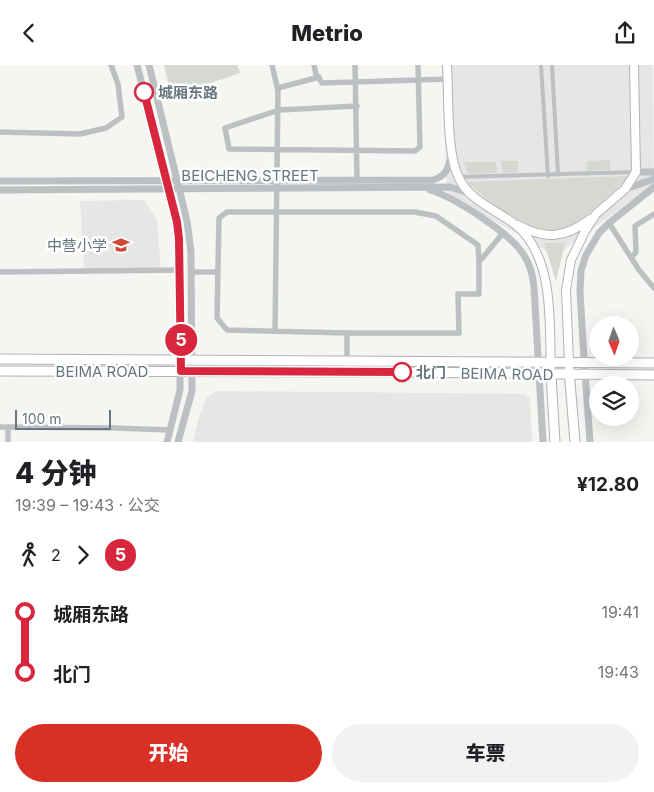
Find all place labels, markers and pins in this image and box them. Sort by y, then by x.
marker: 城厢东路 [134,82,154,102]
place label: 城厢东路 [158,83,218,102]
school or university icon: 中营小学 [111,235,131,255]
place label: 中营小学 [47,236,107,255]
marker: 北门 [392,362,412,382]
place label: 北门 [416,363,446,382]

